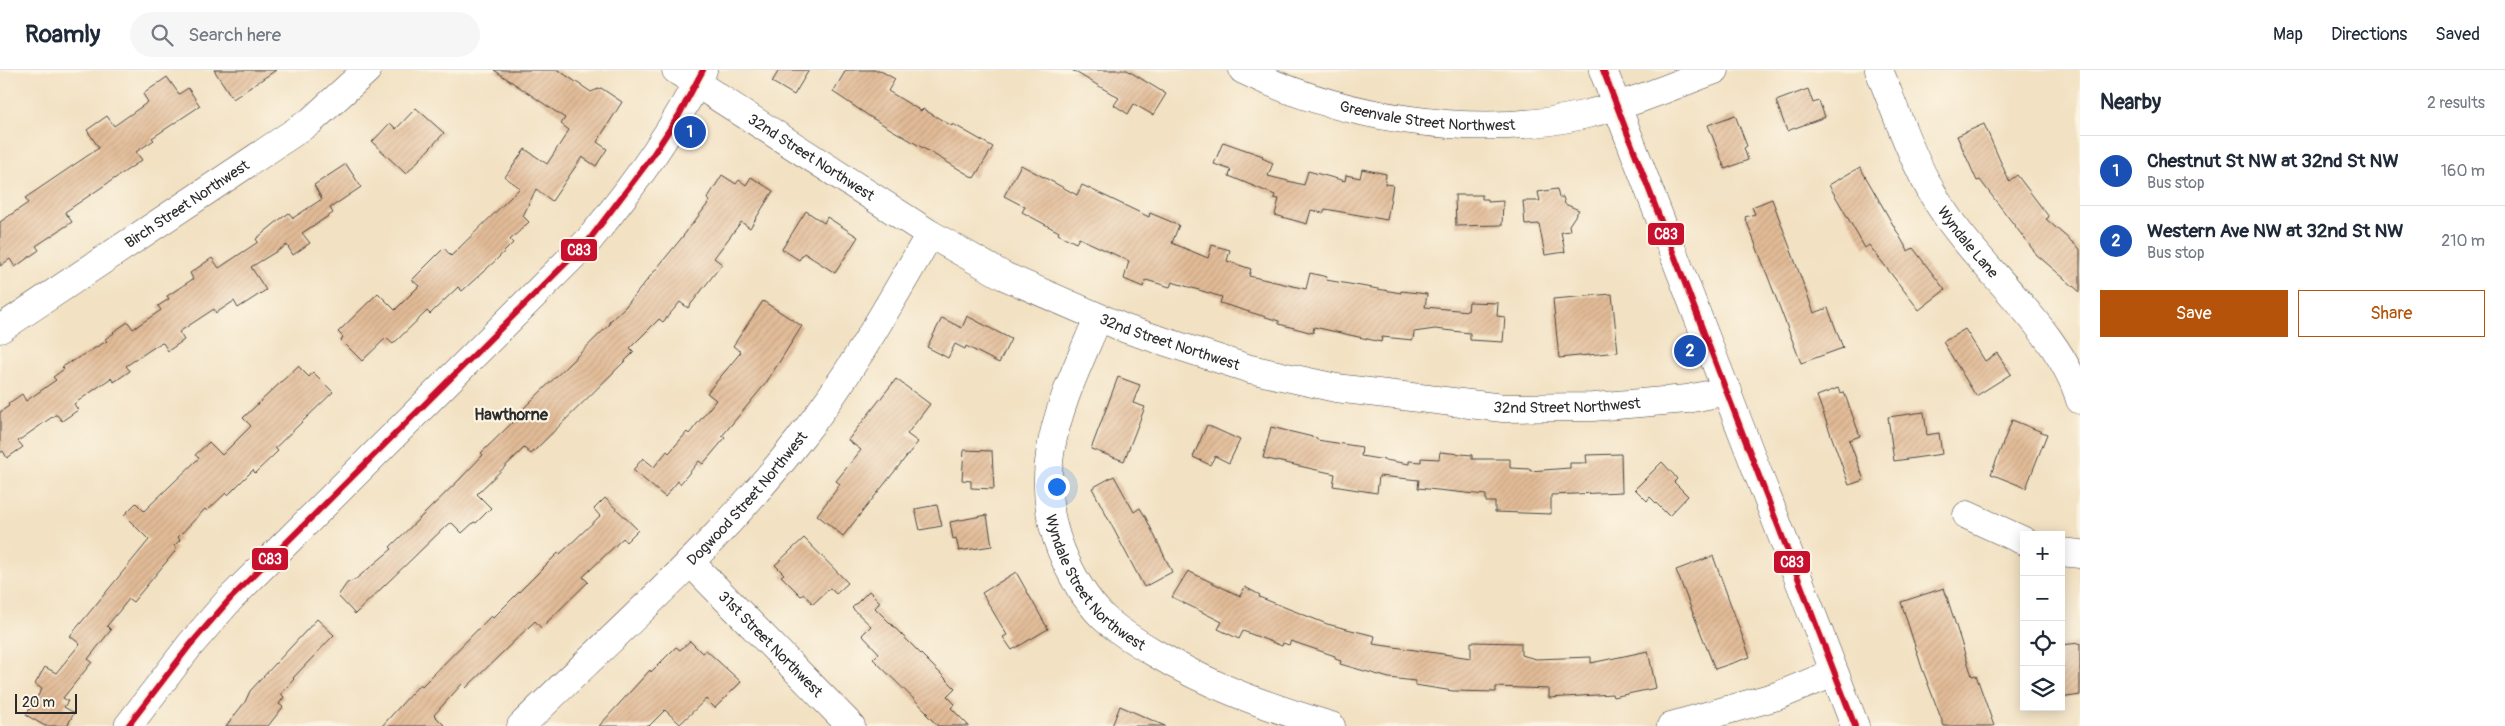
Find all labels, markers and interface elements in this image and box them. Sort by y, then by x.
search box [130,12,480,57]
text: Roamly [25,20,100,49]
icon: search [148,21,176,49]
text: Search here [188,23,281,47]
text: Map [2273,23,2303,46]
text: Directions [2331,23,2407,46]
text: Saved [2435,23,2480,46]
text: Nearby [2100,89,2161,116]
text: 2 results [2427,93,2485,113]
street label: Greenvale Street Northwest [1337,97,1517,135]
street label: 32nd Street Northwest [744,110,879,206]
pin: 1 [674,113,706,151]
text: Chestnut St NW at 32nd St NW [2147,149,2399,173]
street label: Birch Street Northwest [122,155,254,253]
text: 1 [2113,161,2119,181]
text: 160 m [2441,161,2485,181]
text: Bus stop [2147,173,2205,193]
street label: Wyndale Lane [1933,203,2003,283]
text: Western Ave NW at 32nd St NW [2147,219,2404,243]
line badge: C83 [1647,222,1685,246]
text: C83 [1654,226,1678,243]
text: 2 [2112,231,2120,251]
text: 210 m [2441,231,2485,251]
line badge: C83 [560,238,598,262]
text: C83 [567,242,591,259]
text: Bus stop [2147,243,2205,263]
button: Save [2100,290,2288,337]
button: Share [2298,290,2485,337]
street label: 32nd Street Northwest [1096,310,1243,375]
pin: 2 [1674,332,1706,370]
street label: 32nd Street Northwest [1492,394,1642,418]
district label: Hawthorne [474,405,549,425]
street label: Dogwood Street Northwest [683,427,812,570]
your location [1044,474,1070,500]
street label: Wyndale Street Northwest [1041,513,1150,656]
map controls [2020,531,2065,711]
button: + [2020,531,2065,576]
line badge: C83 [251,547,289,571]
line badge: C83 [1773,550,1811,574]
text: C83 [258,551,282,568]
text: C83 [1780,554,1804,571]
button: − [2020,576,2065,621]
street label: 31st Street Northwest [714,587,827,702]
button: locate [2020,621,2065,666]
button: layers [2020,666,2065,711]
scale bar [15,691,78,714]
text: 20 m [22,694,55,711]

